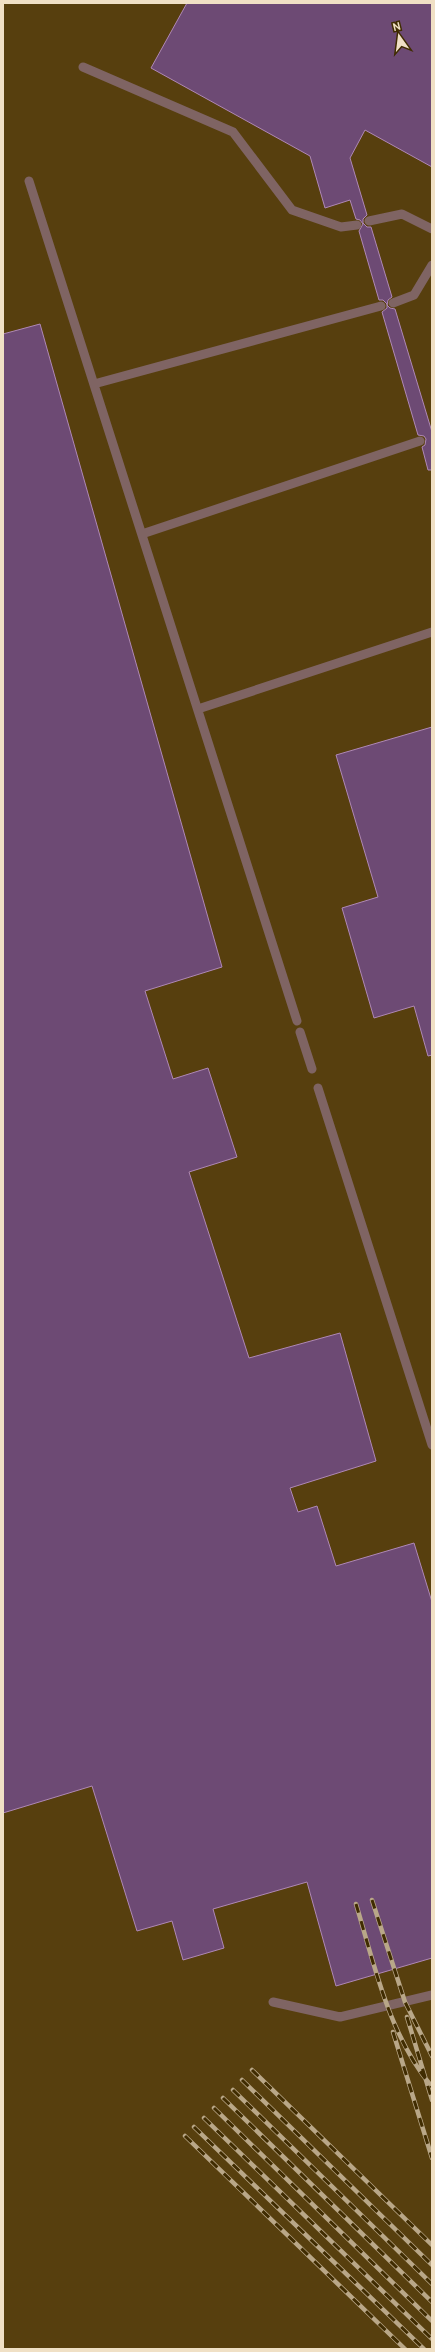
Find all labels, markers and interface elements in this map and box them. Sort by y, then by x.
north arrow [379,16,419,56]
text: N [391,20,402,35]

